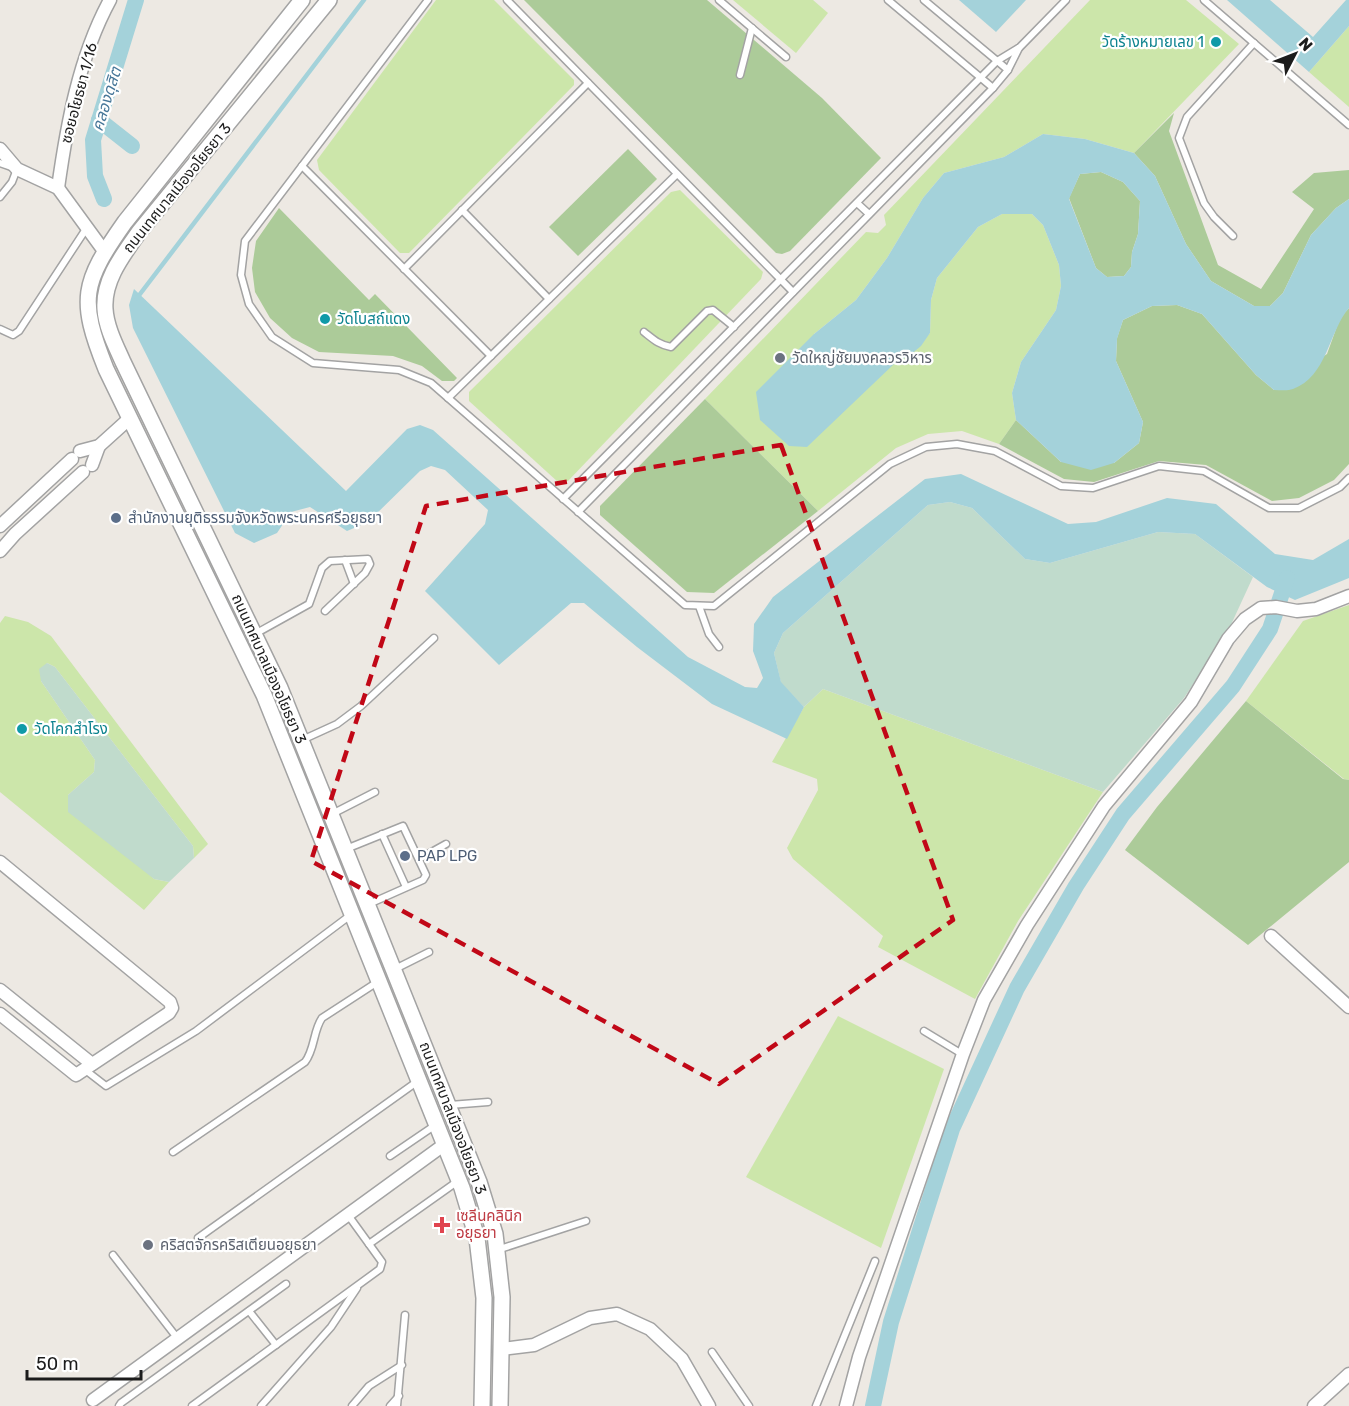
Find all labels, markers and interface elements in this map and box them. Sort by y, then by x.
north arrow [1265,24,1325,84]
place label: วัดร้างหมายเลข 1 [1102,33,1204,51]
text: N [1295,34,1317,55]
marker: วัดร้างหมายเลข 1 [1209,35,1223,49]
street label: ซอยอโยธยา 1/16 [57,41,101,145]
water label: คลองดุสิต [88,64,126,134]
street label: ถนนเทศบาลเมืองอโยธยา 3 [119,119,235,257]
place label: วัดโบสถ์แดง [337,310,410,328]
marker: วัดโบสถ์แดง [318,312,332,326]
place label: วัดใหญ่ชัยมงคลวรวิหาร [792,349,932,367]
marker: วัดใหญ่ชัยมงคลวรวิหาร [773,351,787,365]
place label: สำนักงานยุติธรรมจังหวัดพระนครศรีอยุธยา [128,509,382,527]
marker: สำนักงานยุติธรรมจังหวัดพระนครศรีอยุธยา [109,511,123,525]
street label: ถนนเทศบาลเมืองอโยธยา 3 [228,591,310,747]
place label: วัดโคกสำโรง [34,720,108,738]
marker: วัดโคกสำโรง [15,722,29,736]
place label: PAP LPG [417,847,477,865]
marker: PAP LPG [398,849,412,863]
street label: ถนนเทศบาลเมืองอโยธยา 3 [416,1039,490,1197]
place label: เซลีนคลินิก อยุธยา [456,1207,522,1242]
marker: เซลีนคลินิก อยุธยา [433,1216,451,1234]
place label: คริสตจักรคริสเตียนอยุธยา [160,1236,317,1254]
marker: คริสตจักรคริสเตียนอยุธยา [141,1238,155,1252]
scale bar [27,1343,141,1381]
text: 50 m [36,1353,79,1375]

